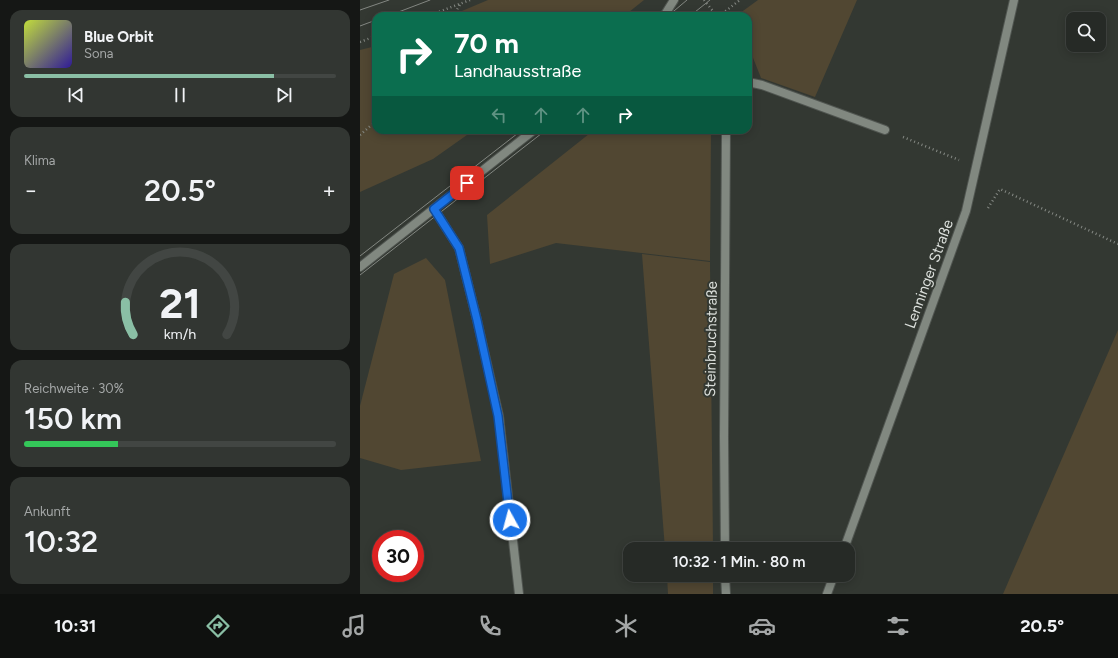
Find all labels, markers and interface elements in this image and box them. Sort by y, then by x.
map controls [1066,12,1106,52]
button: search [1066,12,1106,52]
text: 70 m [454,26,519,60]
text: Blue Orbit [84,28,154,46]
icon: right [388,28,440,80]
text: Sona [84,46,113,61]
text: Landhausstraße [454,60,581,82]
icon: previous [65,84,87,106]
icon: pause [169,84,191,106]
icon: next [273,84,295,106]
icon: left [488,104,510,126]
icon: ahead [530,104,552,126]
icon: ahead [572,104,594,126]
icon: right [614,104,636,126]
text: Klima [24,153,56,168]
pin [450,166,484,200]
text: 20.5° [144,172,216,209]
icon: arrive [456,172,478,194]
text: − [24,177,38,204]
text: + [322,177,336,204]
street label: Lenninger Straße [901,217,957,331]
text: 21 [159,278,201,328]
street label: Steinbruchstraße [701,281,721,397]
text: km/h [164,325,196,343]
text: Reichweite · 30% [24,381,124,396]
text: 150 km [24,400,122,437]
position arrow [489,499,531,541]
text: Ankunft [24,504,71,519]
text: 10:32 [24,523,98,560]
speed limit sign: 30 [372,530,424,582]
text: 10:32 · 1 Min. · 80 m [672,553,806,571]
icon: directions [204,612,232,640]
icon: music [340,612,368,640]
icon: phone [476,612,504,640]
icon: climate [612,612,640,640]
icon: car [748,612,776,640]
icon: filters [884,612,912,640]
text: 10:31 [54,615,96,637]
text: 20.5° [1020,615,1064,637]

